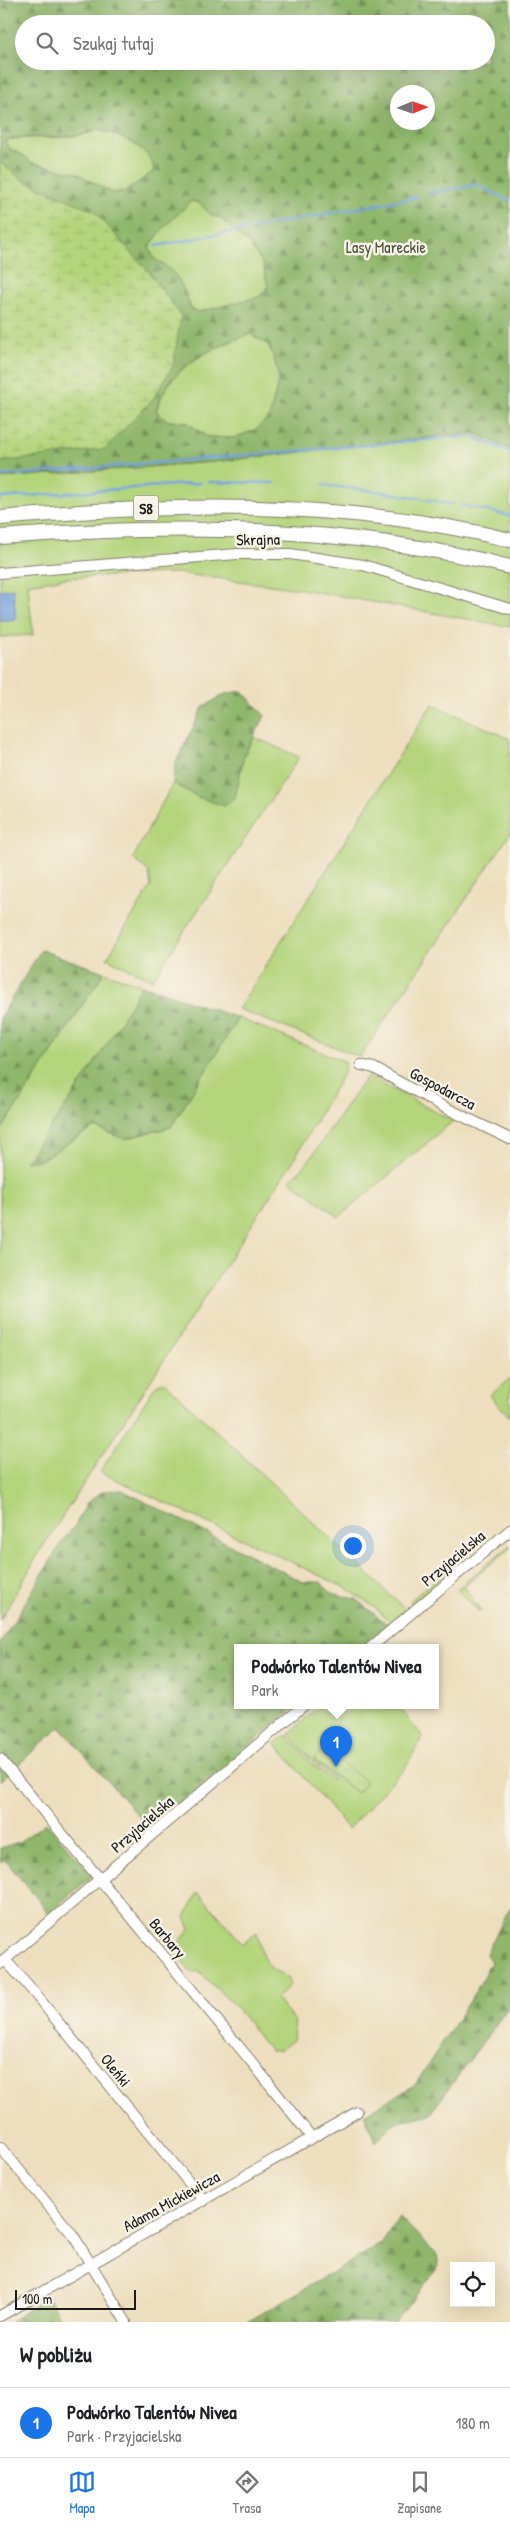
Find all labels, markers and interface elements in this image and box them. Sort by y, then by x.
search box [15,15,495,70]
icon: search [33,29,61,57]
text: Szukaj tutaj [73,30,154,56]
north arrow [390,85,435,130]
park label: Lasy Mareckie [346,236,427,258]
road number: S8 [134,496,158,520]
street label: Skrajna [236,528,280,550]
street label: Gospodarcza [406,1061,480,1115]
street label: Przyjacielska [416,1525,490,1591]
your location [340,1533,366,1559]
popup [234,1644,439,1709]
text: Podwórko Talentów Nivea [252,1653,421,1679]
text: Park [252,1679,278,1701]
pin: 1 [320,1726,352,1767]
street label: Przyjacielska [106,1790,178,1858]
street label: Barbary [145,1913,191,1963]
street label: Oleńki [96,2049,136,2091]
street label: Adama Mickiewicza [119,2165,223,2237]
map controls [450,2262,495,2307]
button: locate [450,2262,495,2307]
scale bar [15,2287,136,2310]
text: 100 m [22,2289,52,2308]
text: W pobliżu [20,2340,92,2369]
text: Podwórko Talentów Nivea [67,2399,237,2425]
text: 1 [33,2412,39,2434]
text: 180 m [456,2412,490,2434]
text: Park · Przyjacielska [67,2425,181,2447]
tab: Mapa [68,2468,96,2517]
tab: Trasa [233,2468,261,2517]
tab: Zapisane [397,2468,442,2517]

